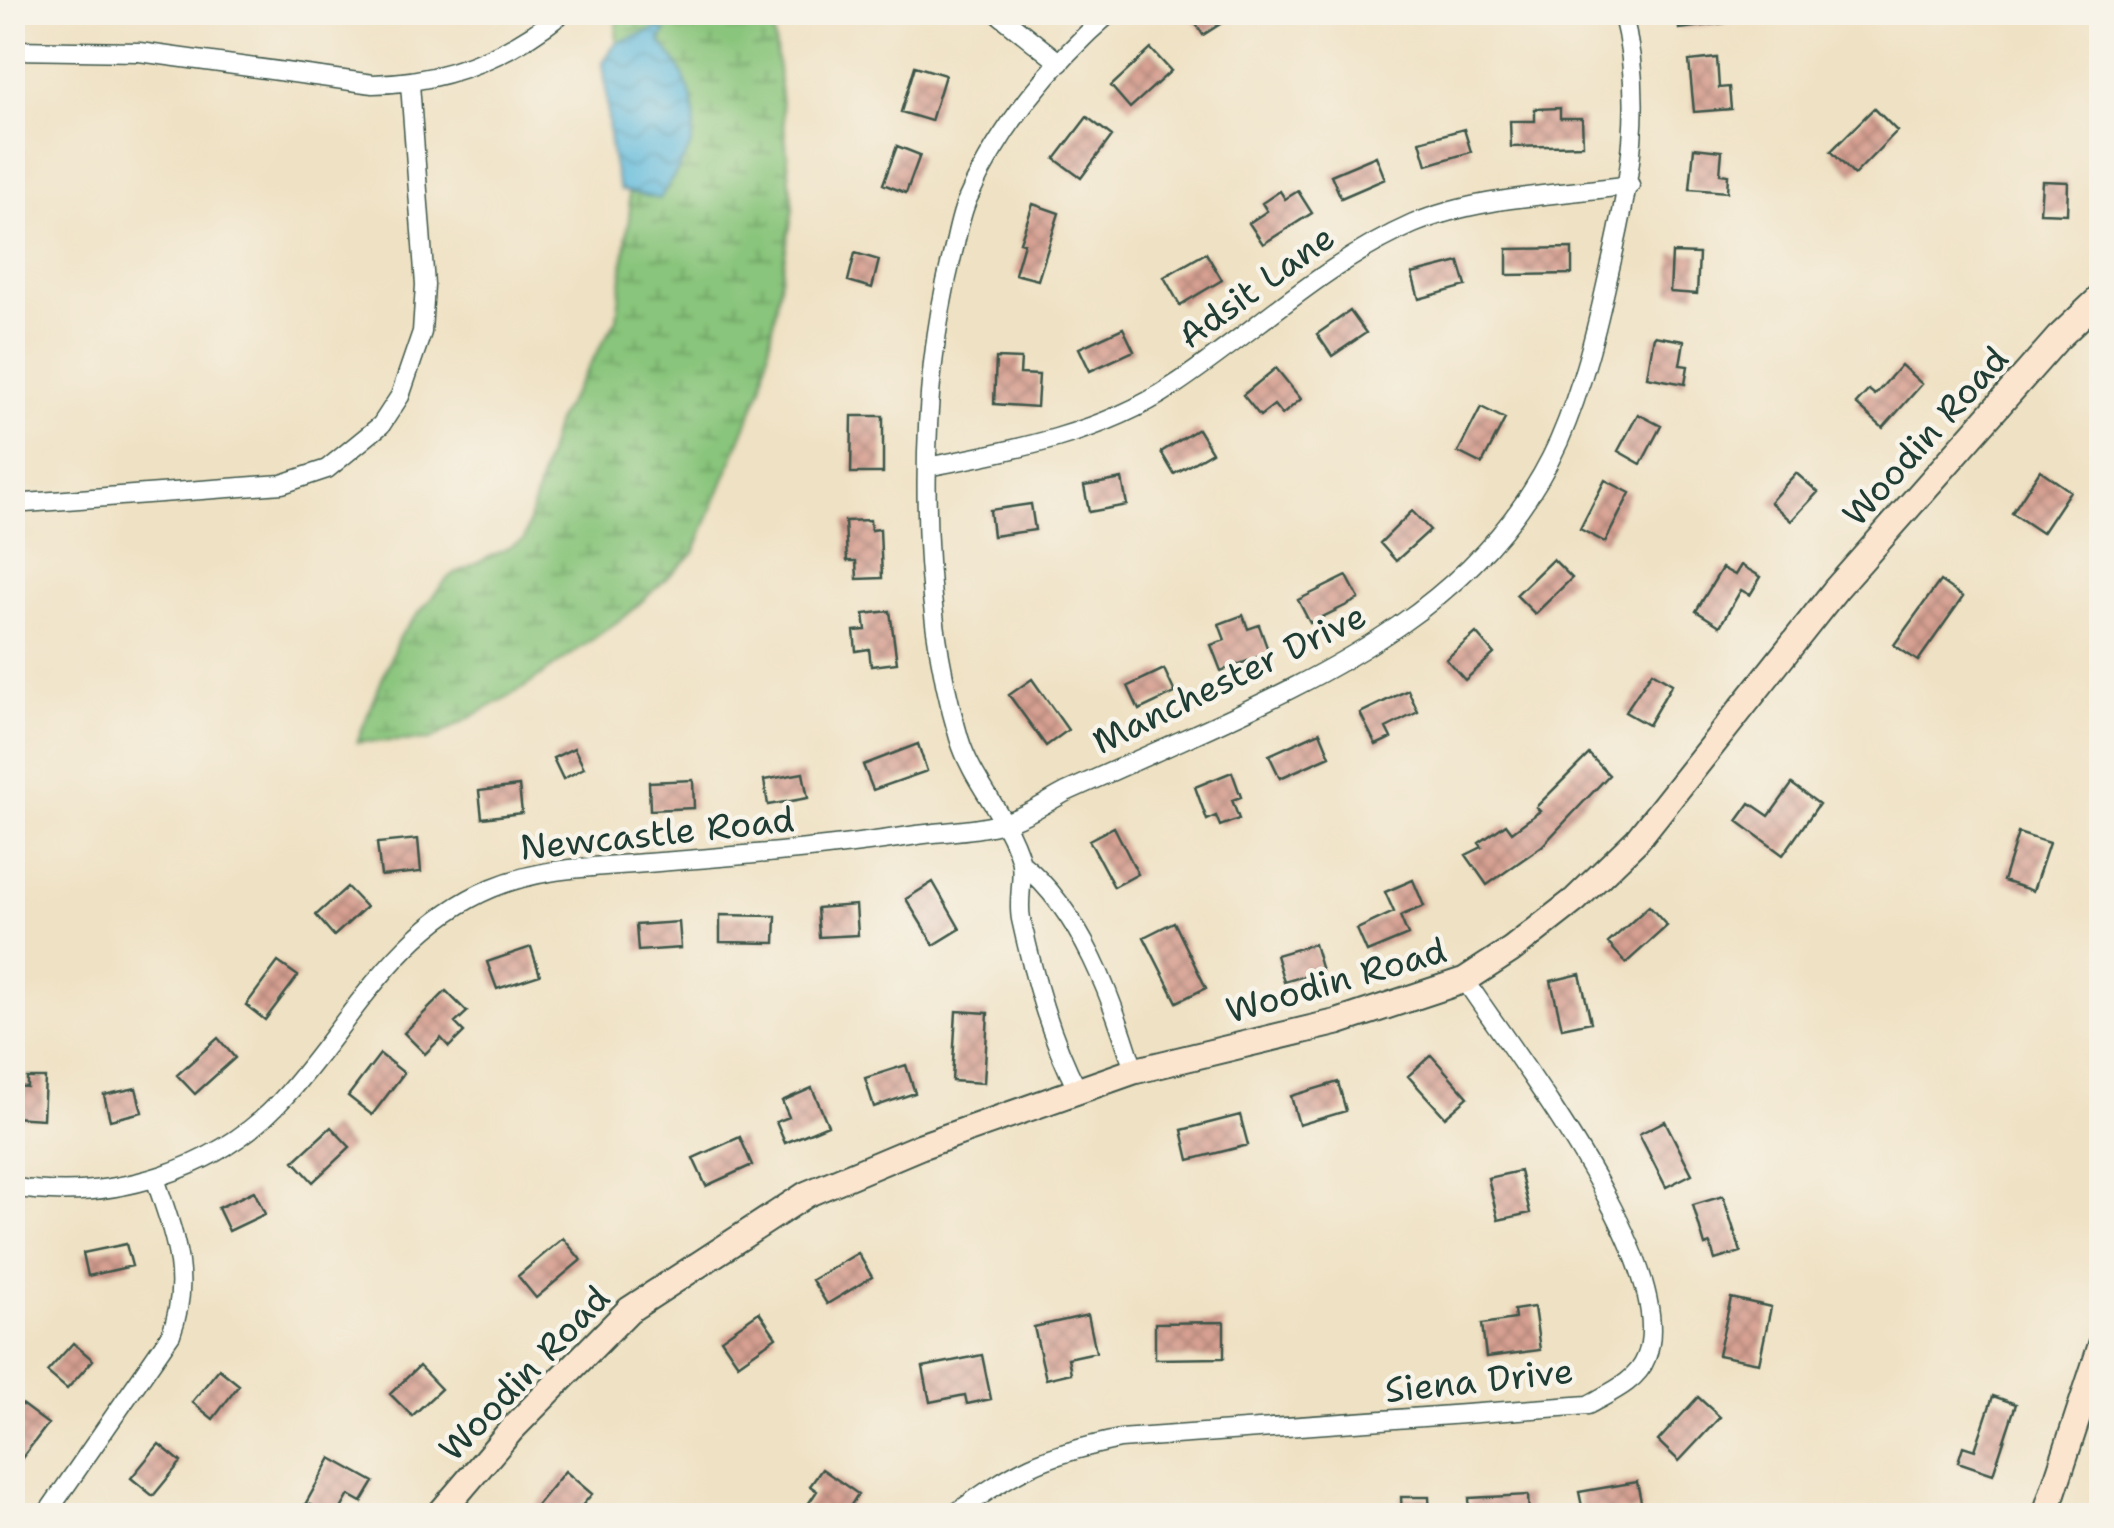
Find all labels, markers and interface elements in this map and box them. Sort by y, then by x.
street label: Adsit Lane [1168,213,1344,359]
street label: Woodin Road [1831,336,2019,536]
street label: Manchester Drive [1084,591,1374,765]
street label: Newcastle Road [517,795,797,871]
street label: Woodin Road [1220,926,1452,1034]
street label: Woodin Road [428,1275,620,1471]
street label: Siena Drive [1382,1347,1576,1413]

